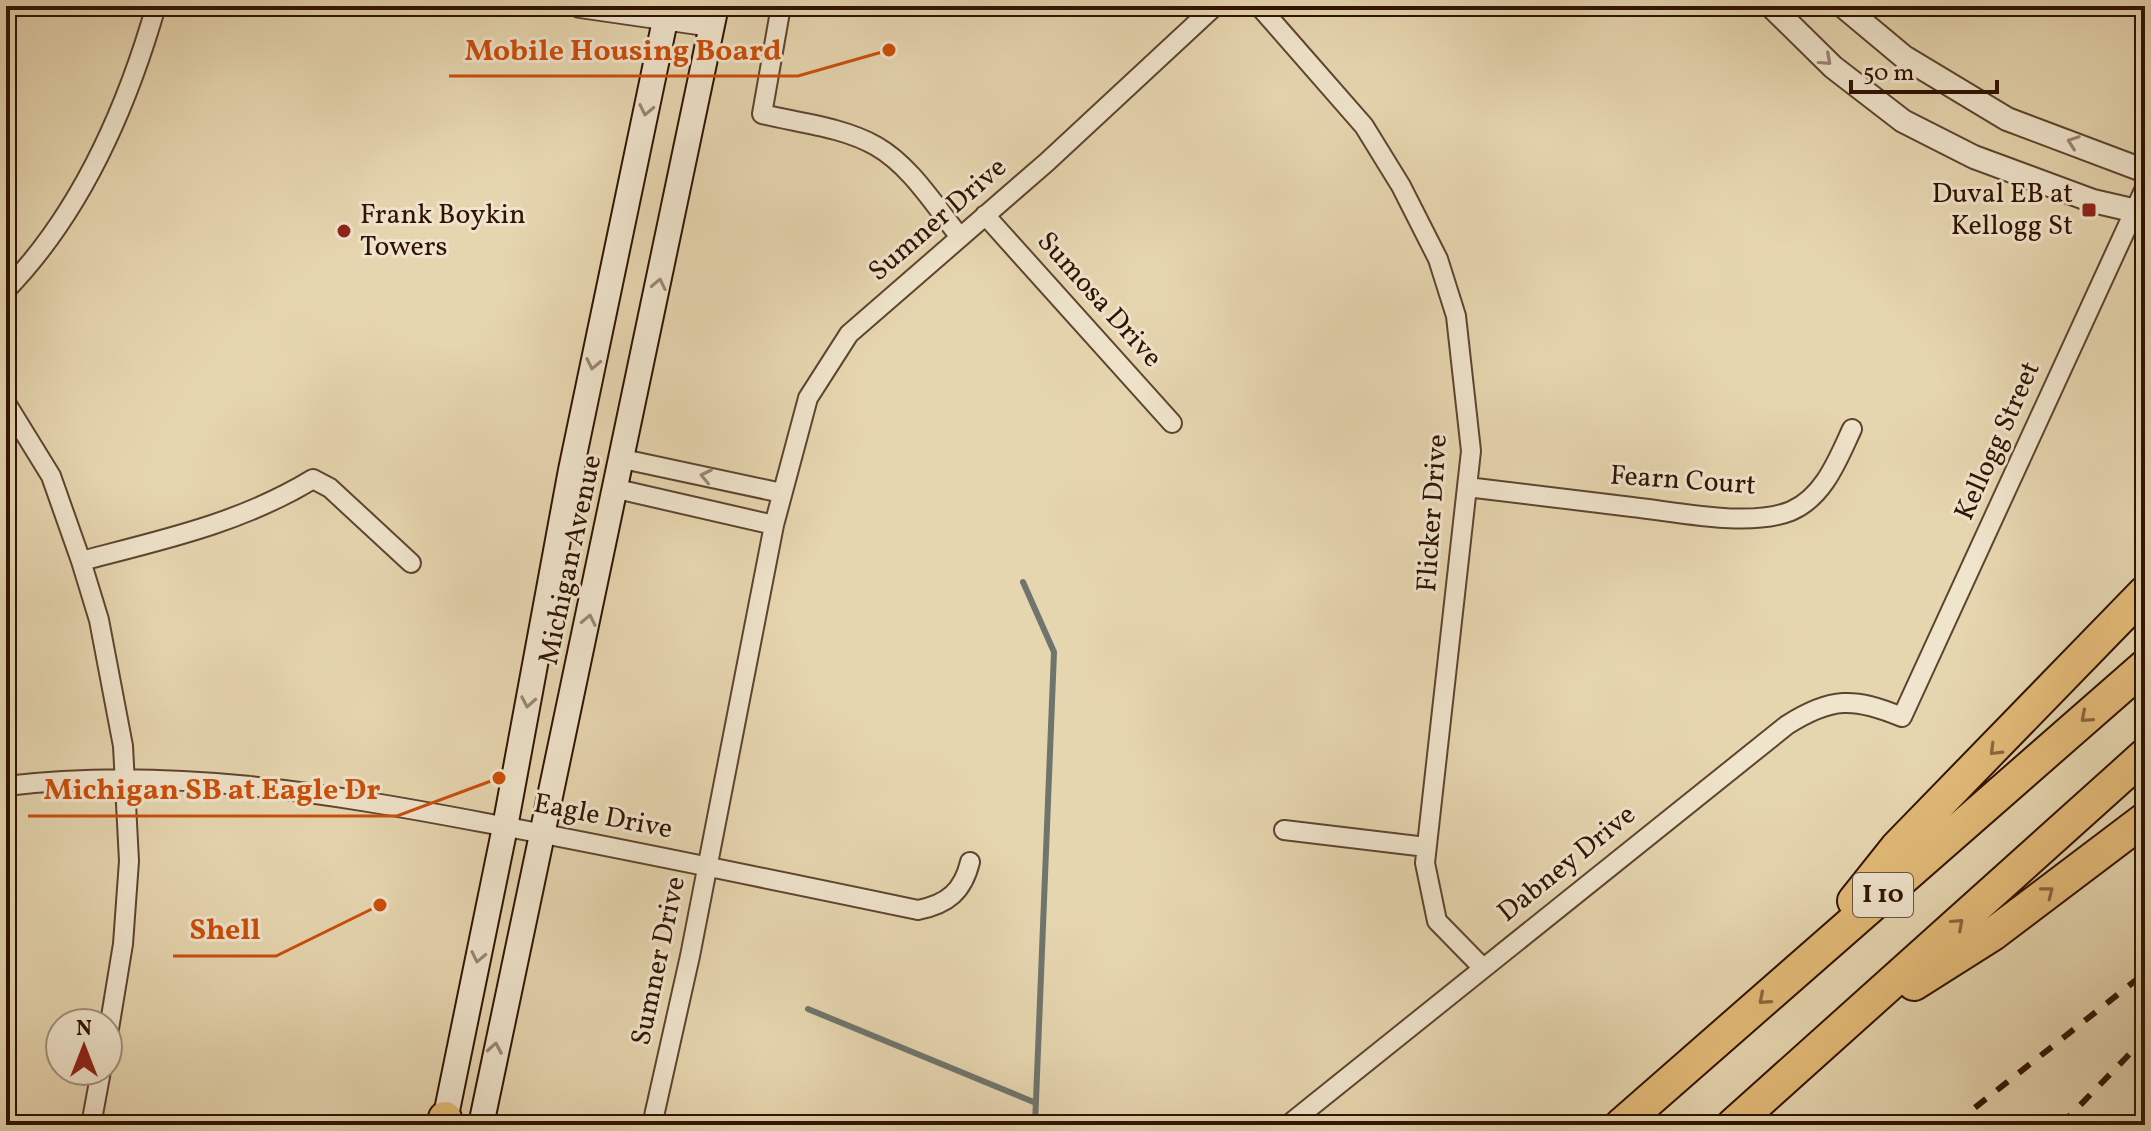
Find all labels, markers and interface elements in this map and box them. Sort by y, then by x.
callout: Mobile Housing Board [449,22,798,76]
text: Mobile Housing Board [465,31,781,73]
scale bar [1851,44,1997,94]
one-way arrow [1817,51,1832,65]
text: 50 m [1863,57,1915,91]
one-way arrow [639,103,656,116]
one-way arrow [2066,135,2080,152]
street label: Sumner Drive [860,149,1016,291]
place label: Duval EB at Kellogg St [1932,175,2073,246]
place label: Frank Boykin Towers [360,196,526,267]
marker: Duval EB at Kellogg St [2080,201,2098,219]
marker: Frank Boykin Towers [335,222,353,240]
street label: Sumosa Drive [1027,223,1171,377]
one-way arrow [650,277,667,291]
street label: Kellogg Street [1946,355,2050,527]
one-way arrow [585,357,602,371]
street label: Flicker Drive [1408,433,1458,593]
street label: Michigan Avenue [530,451,612,669]
street label: Fearn Court [1609,456,1757,506]
one-way arrow [699,469,712,486]
one-way arrow [580,614,597,628]
one-way arrow [521,695,538,709]
one-way arrow [2081,707,2096,722]
one-way arrow [1989,740,2004,755]
callout: Michigan SB at Eagle Dr [28,762,397,816]
text: Michigan SB at Eagle Dr [43,770,381,812]
street label: Eagle Drive [530,784,676,850]
street label: Dabney Drive [1490,796,1644,932]
street label: Sumner Drive [622,873,696,1049]
road number: I 10 [1853,873,1913,917]
one-way arrow [2039,887,2054,901]
callout: Shell [173,902,276,956]
text: Shell [189,910,261,952]
one-way arrow [1949,919,1964,933]
one-way arrow [470,950,487,963]
one-way arrow [1759,989,1774,1004]
north arrow [44,1007,124,1087]
text: N [76,1014,92,1045]
one-way arrow [485,1042,502,1055]

